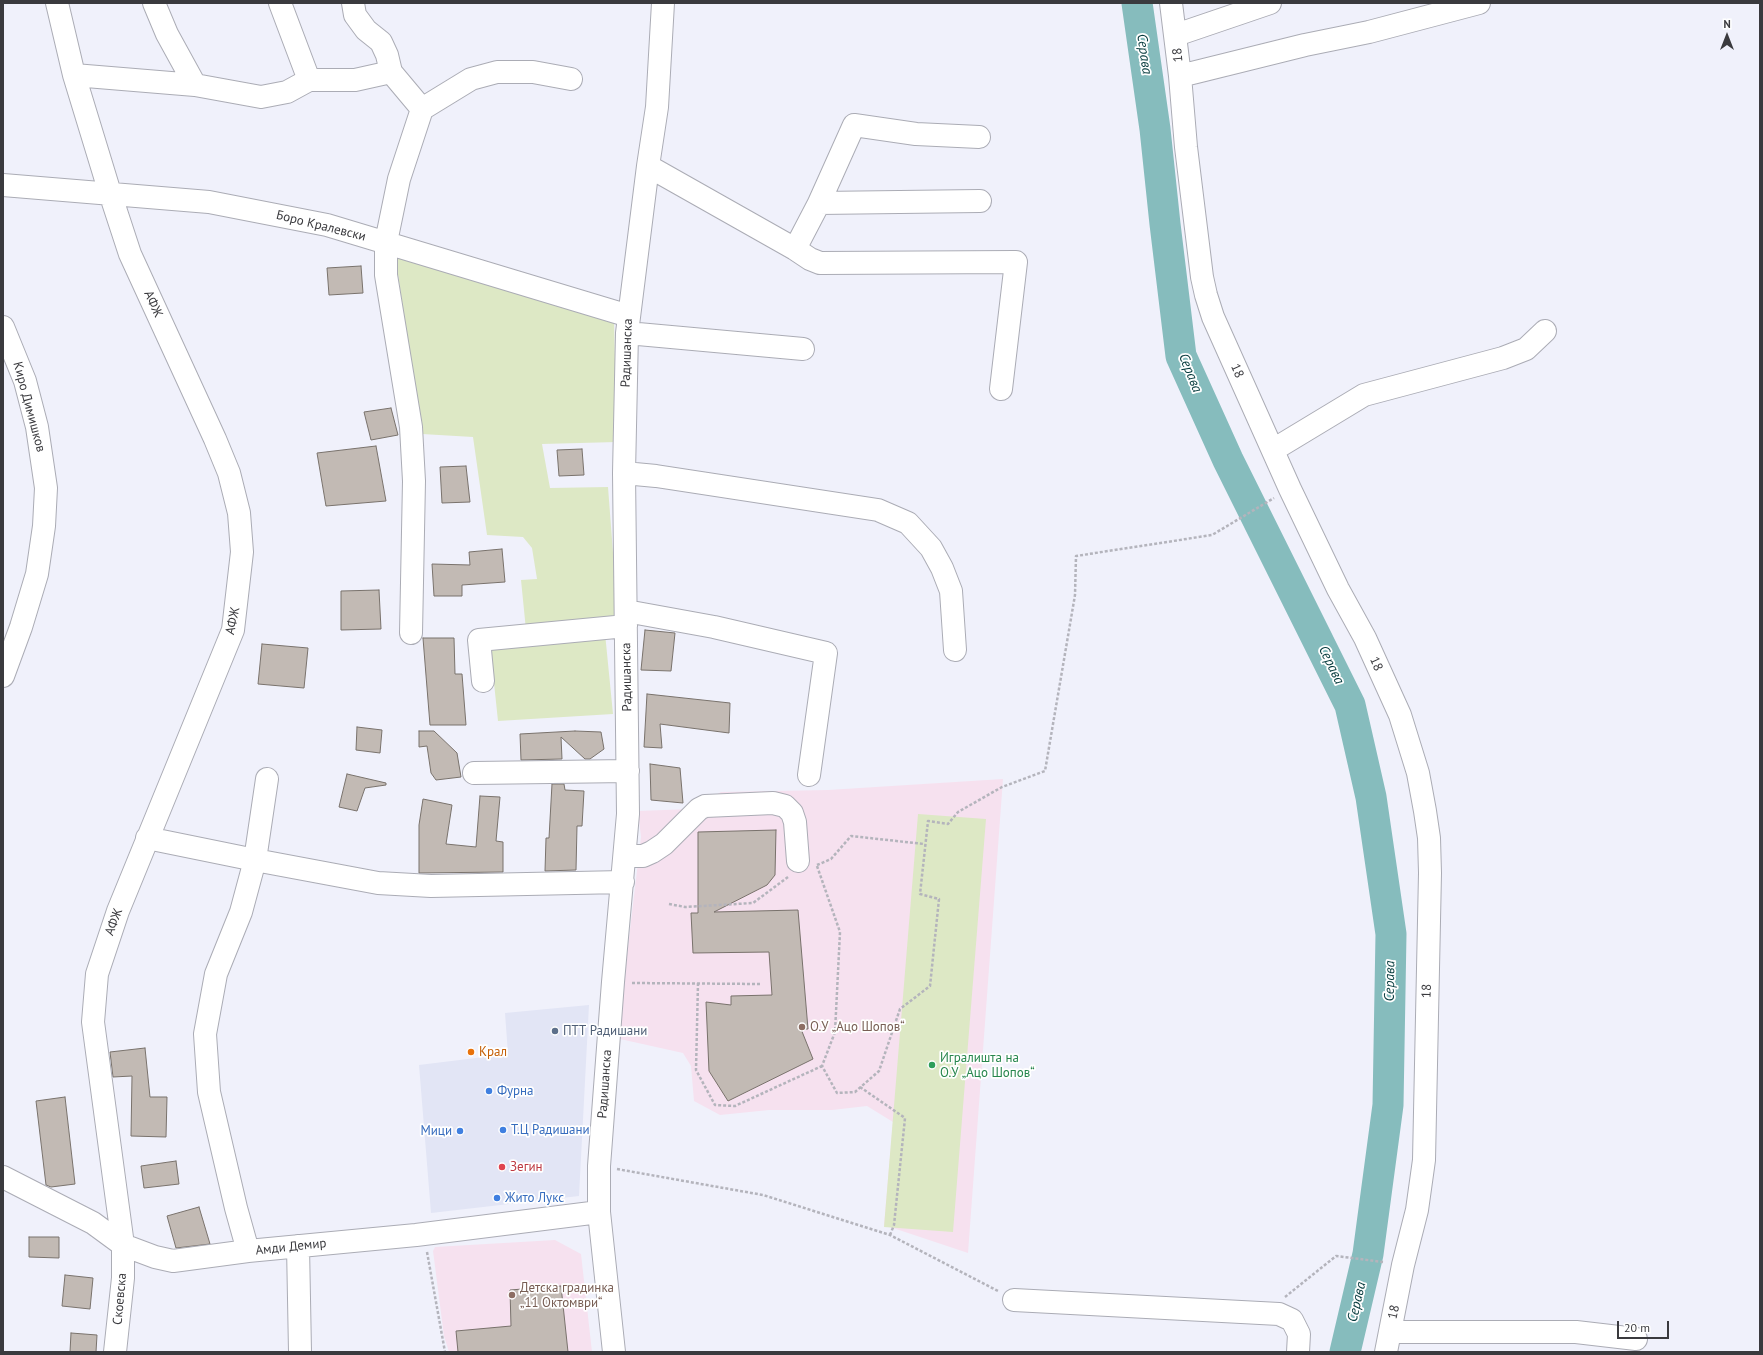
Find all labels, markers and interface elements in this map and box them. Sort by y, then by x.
north arrow [1707,16,1747,56]
text: N [1723,17,1731,31]
water label: Серава [1133,33,1155,75]
street label: 18 [1170,47,1186,63]
street label: Боро Кралевски [275,207,367,245]
street label: АФЖ [140,288,166,320]
street label: Радишанска [618,318,636,388]
water label: Серава [1175,351,1205,395]
street label: Киро Димишков [9,360,49,454]
street label: 18 [1227,361,1247,381]
street label: АФЖ [222,606,244,636]
street label: Радишанска [619,642,635,712]
water label: Серава [1315,643,1347,687]
street label: 18 [1366,654,1386,674]
street label: АФЖ [102,906,126,938]
water label: Серава [1381,961,1399,1001]
street label: 18 [1419,984,1435,998]
place label: О.У „Ацо Шопов“ [810,1019,905,1035]
marker: О.У „Ацо Шопов“ [797,1022,807,1032]
place label: ПТТ Радишани [563,1023,647,1039]
marker: ПТТ Радишани [550,1026,560,1036]
place label: Крал [479,1044,507,1060]
marker: Крал [466,1047,476,1057]
street label: Радишанска [595,1049,615,1119]
place label: Игралишта на О.У „Ацо Шопов“ [940,1050,1035,1081]
marker: Игралишта на О.У „Ацо Шопов“ [927,1060,937,1070]
place label: Фурна [497,1083,533,1099]
marker: Фурна [484,1086,494,1096]
place label: Т.Ц Радишани [511,1122,590,1138]
place label: Мици [420,1123,452,1139]
marker: Т.Ц Радишани [498,1125,508,1135]
marker: Мици [455,1126,465,1136]
place label: Зегин [510,1159,543,1175]
marker: Зегин [497,1162,507,1172]
place label: Жито Лукс [505,1190,564,1206]
marker: Жито Лукс [492,1193,502,1203]
street label: Амди Демир [255,1236,327,1258]
street label: Скоевска [110,1272,130,1326]
place label: Детска градинка „11 Октомври“ [520,1280,614,1311]
water label: Серава [1344,1280,1370,1324]
marker: Детска градинка „11 Октомври“ [507,1290,517,1300]
street label: 18 [1385,1303,1403,1321]
scale bar [1619,1313,1671,1339]
text: 20 m [1624,1320,1650,1335]

